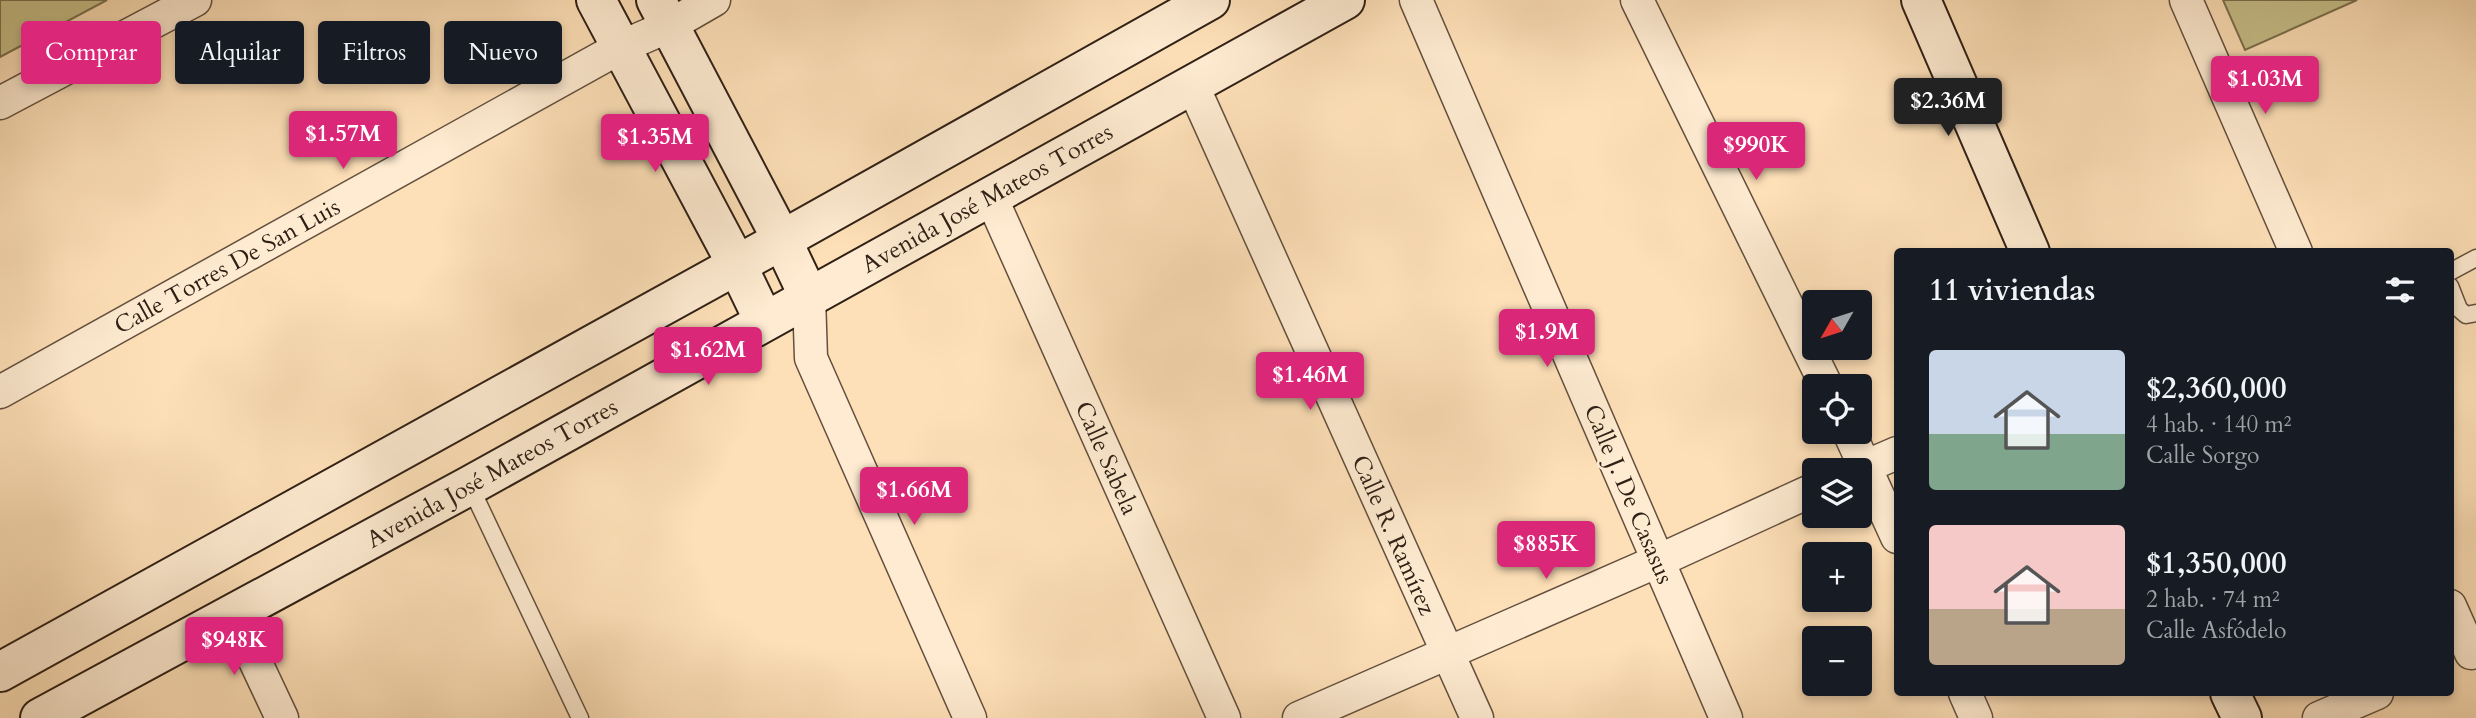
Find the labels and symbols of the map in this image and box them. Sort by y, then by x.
pin: $1.03M [2208,57,2322,116]
pin: $2.36M [1891,78,2005,138]
pin: $1.57M [286,111,400,171]
pin: $1.35M [598,114,712,174]
street label: Avenida José Mateos Torres [856,116,1119,281]
pin: $990K [1707,122,1805,182]
street label: Calle Torres De San Luis [108,191,346,342]
north arrow [1802,290,1872,360]
pin: $1.9M [1498,310,1596,369]
pin: $1.62M [651,328,765,387]
pin: $1.46M [1253,352,1367,412]
street label: Avenida José Mateos Torres [361,391,624,556]
street label: Calle Sabela [1067,396,1146,521]
street label: Calle J. De Casasus [1576,399,1681,589]
street label: Calle R. Ramírez [1344,450,1444,621]
pin: $1.66M [857,468,971,527]
pin: $885K [1497,522,1595,581]
pin: $948K [185,618,283,677]

